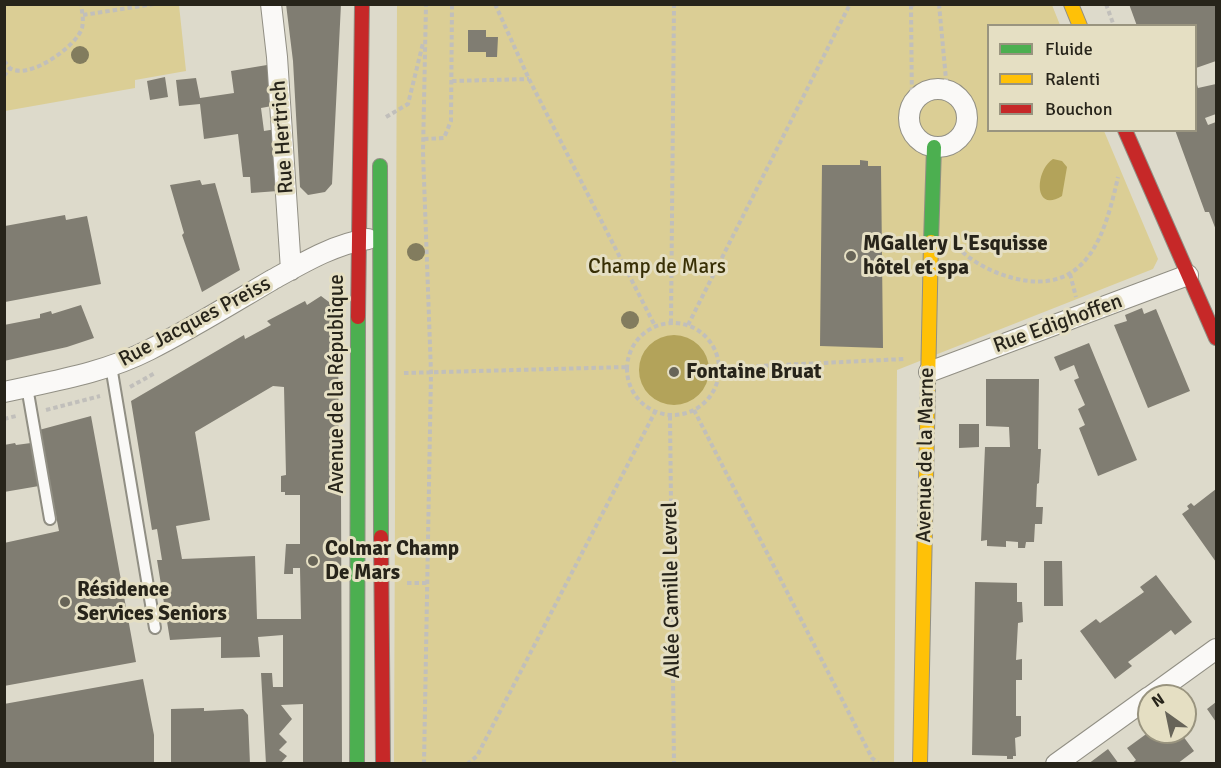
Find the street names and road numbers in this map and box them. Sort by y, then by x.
street label: Rue Hertrich [266,79,300,195]
street label: Rue Jacques Preiss [115,271,275,373]
street label: Avenue de la République [324,274,350,494]
street label: Rue Edighoffen [990,289,1126,359]
street label: Avenue de la Marne [912,367,940,543]
street label: Allée Camille Levrel [658,501,686,679]

